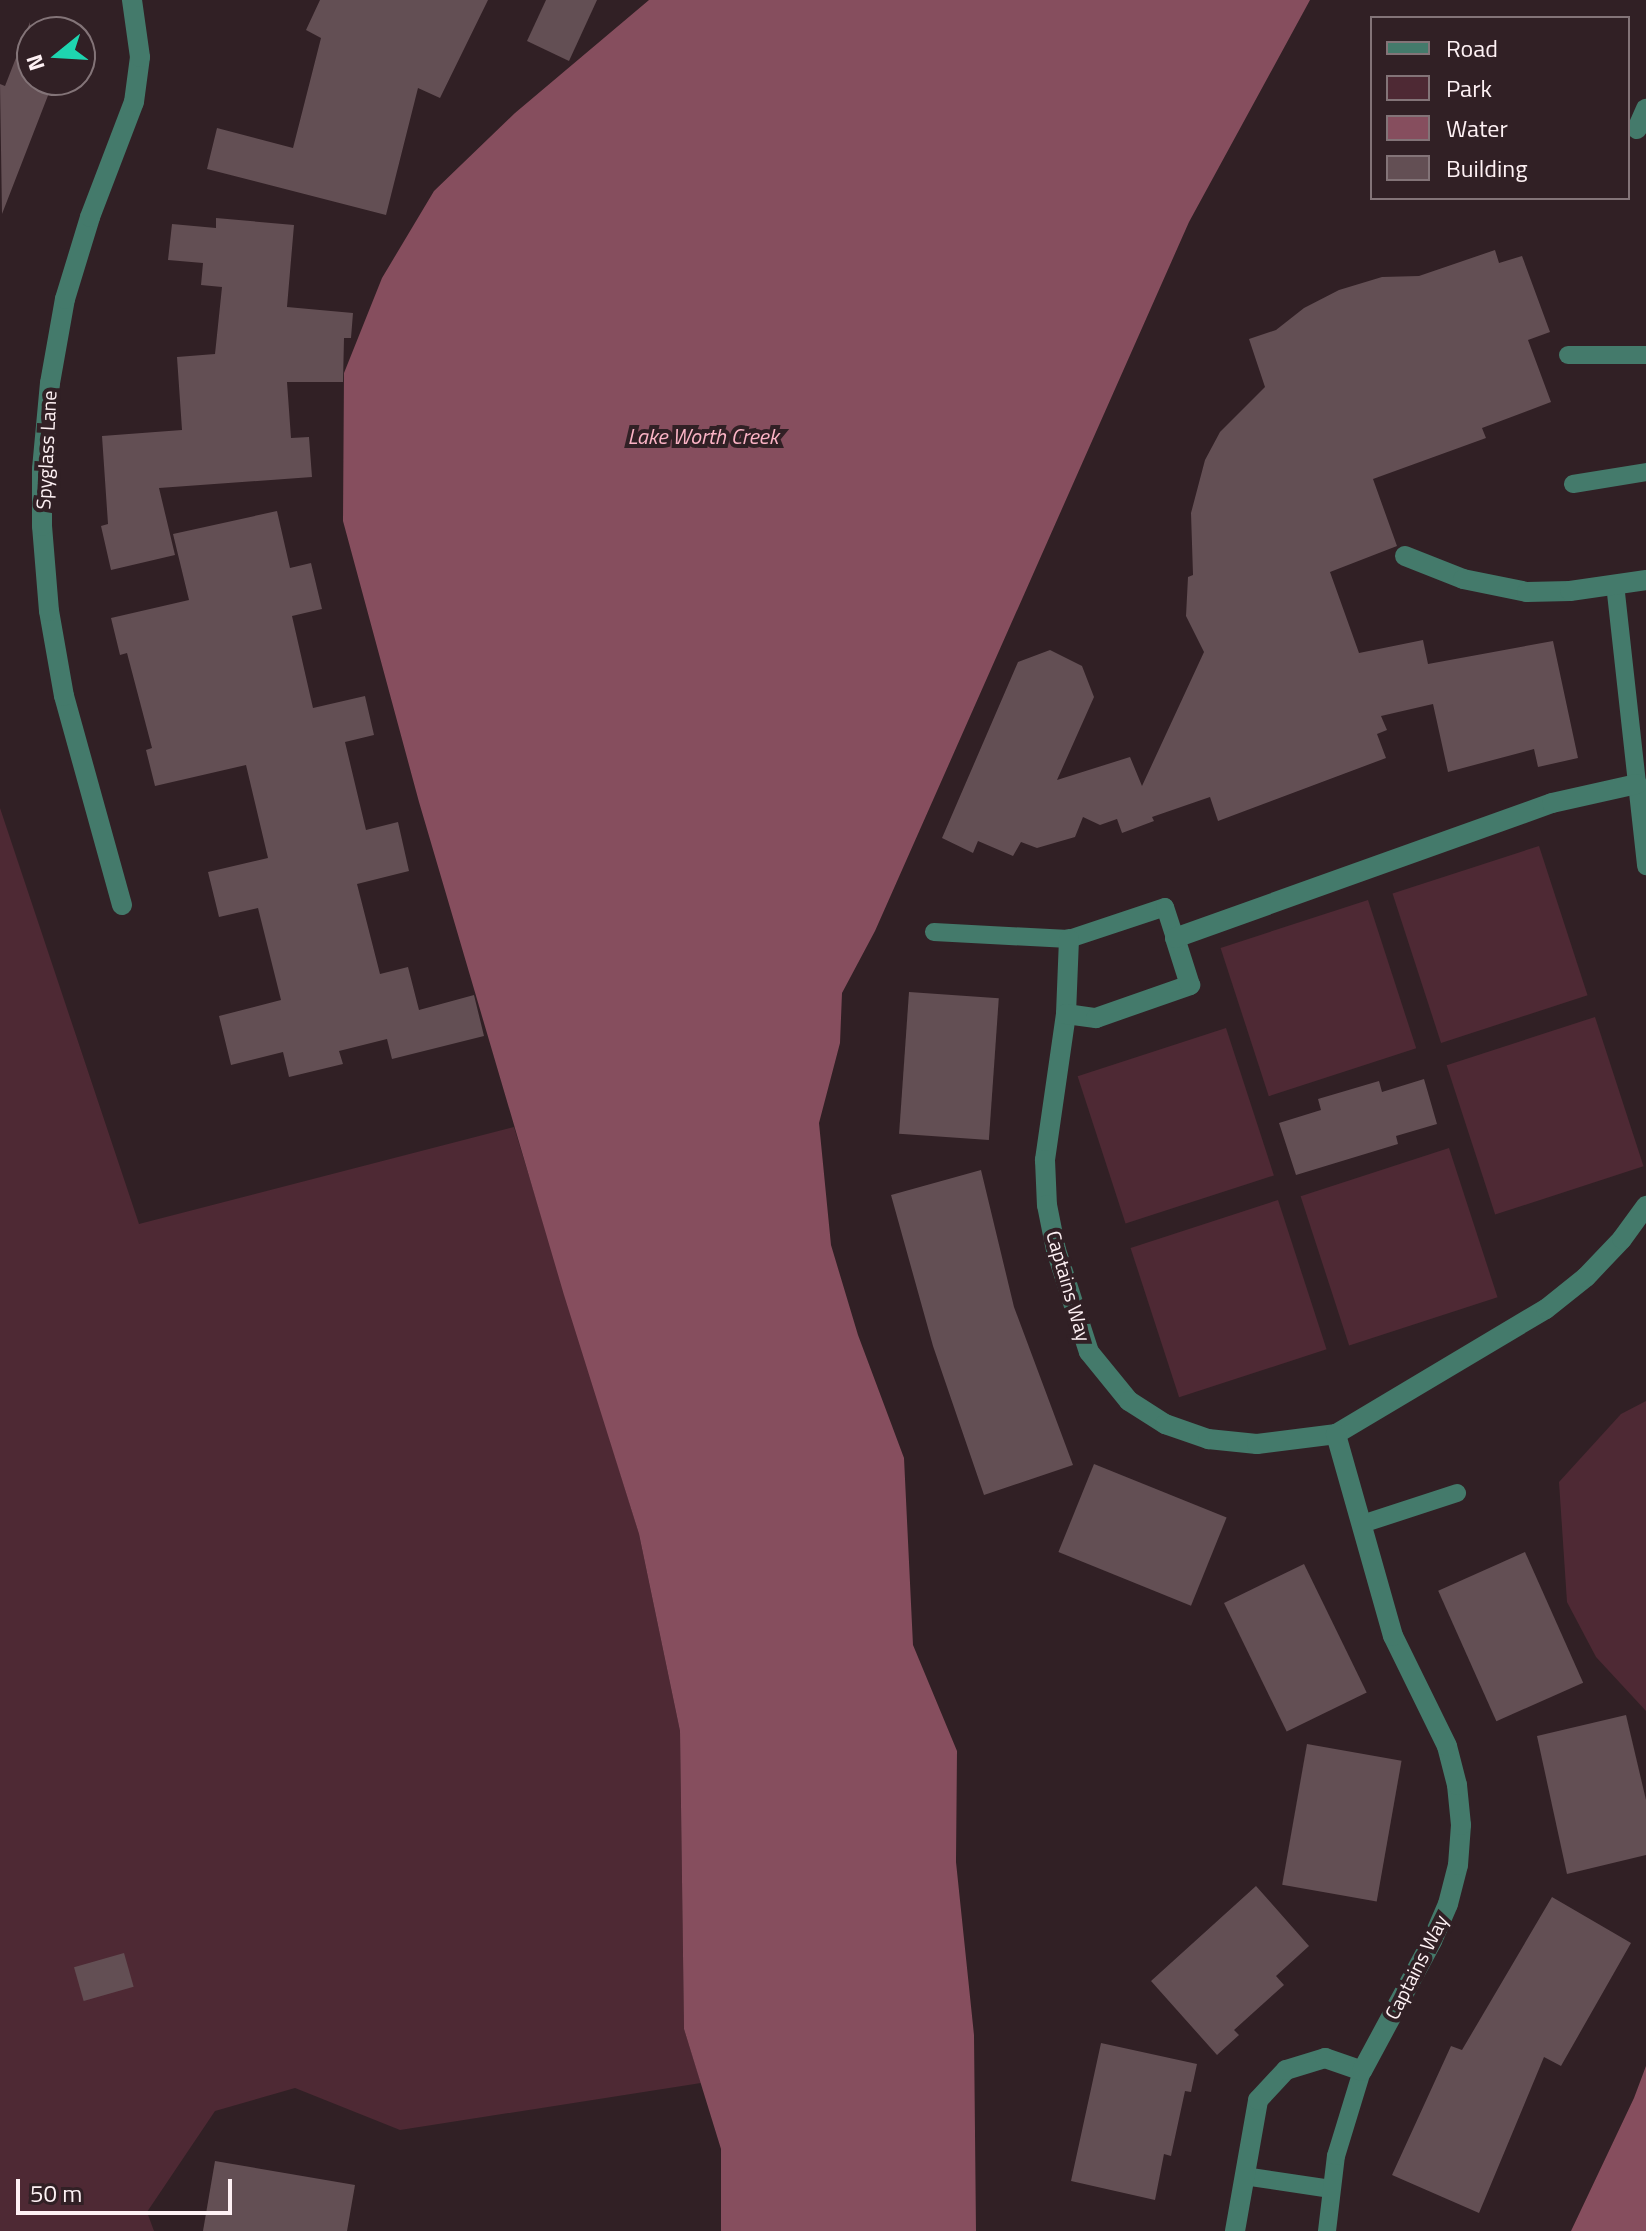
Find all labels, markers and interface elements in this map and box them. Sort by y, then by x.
north arrow [16,16,96,96]
legend [1370,16,1630,200]
text: Road [1446,30,1498,66]
text: N [17,50,54,75]
text: Park [1446,70,1492,106]
text: Water [1446,110,1508,146]
text: Building [1446,150,1528,186]
street label: Spyglass Lane [31,390,61,510]
water label: Lake Worth Creek [627,424,779,450]
street label: Captains Way [1042,1228,1096,1344]
street label: Captains Way [1379,1911,1453,2023]
scale bar [20,2163,236,2213]
text: 50 m [30,2175,82,2211]

